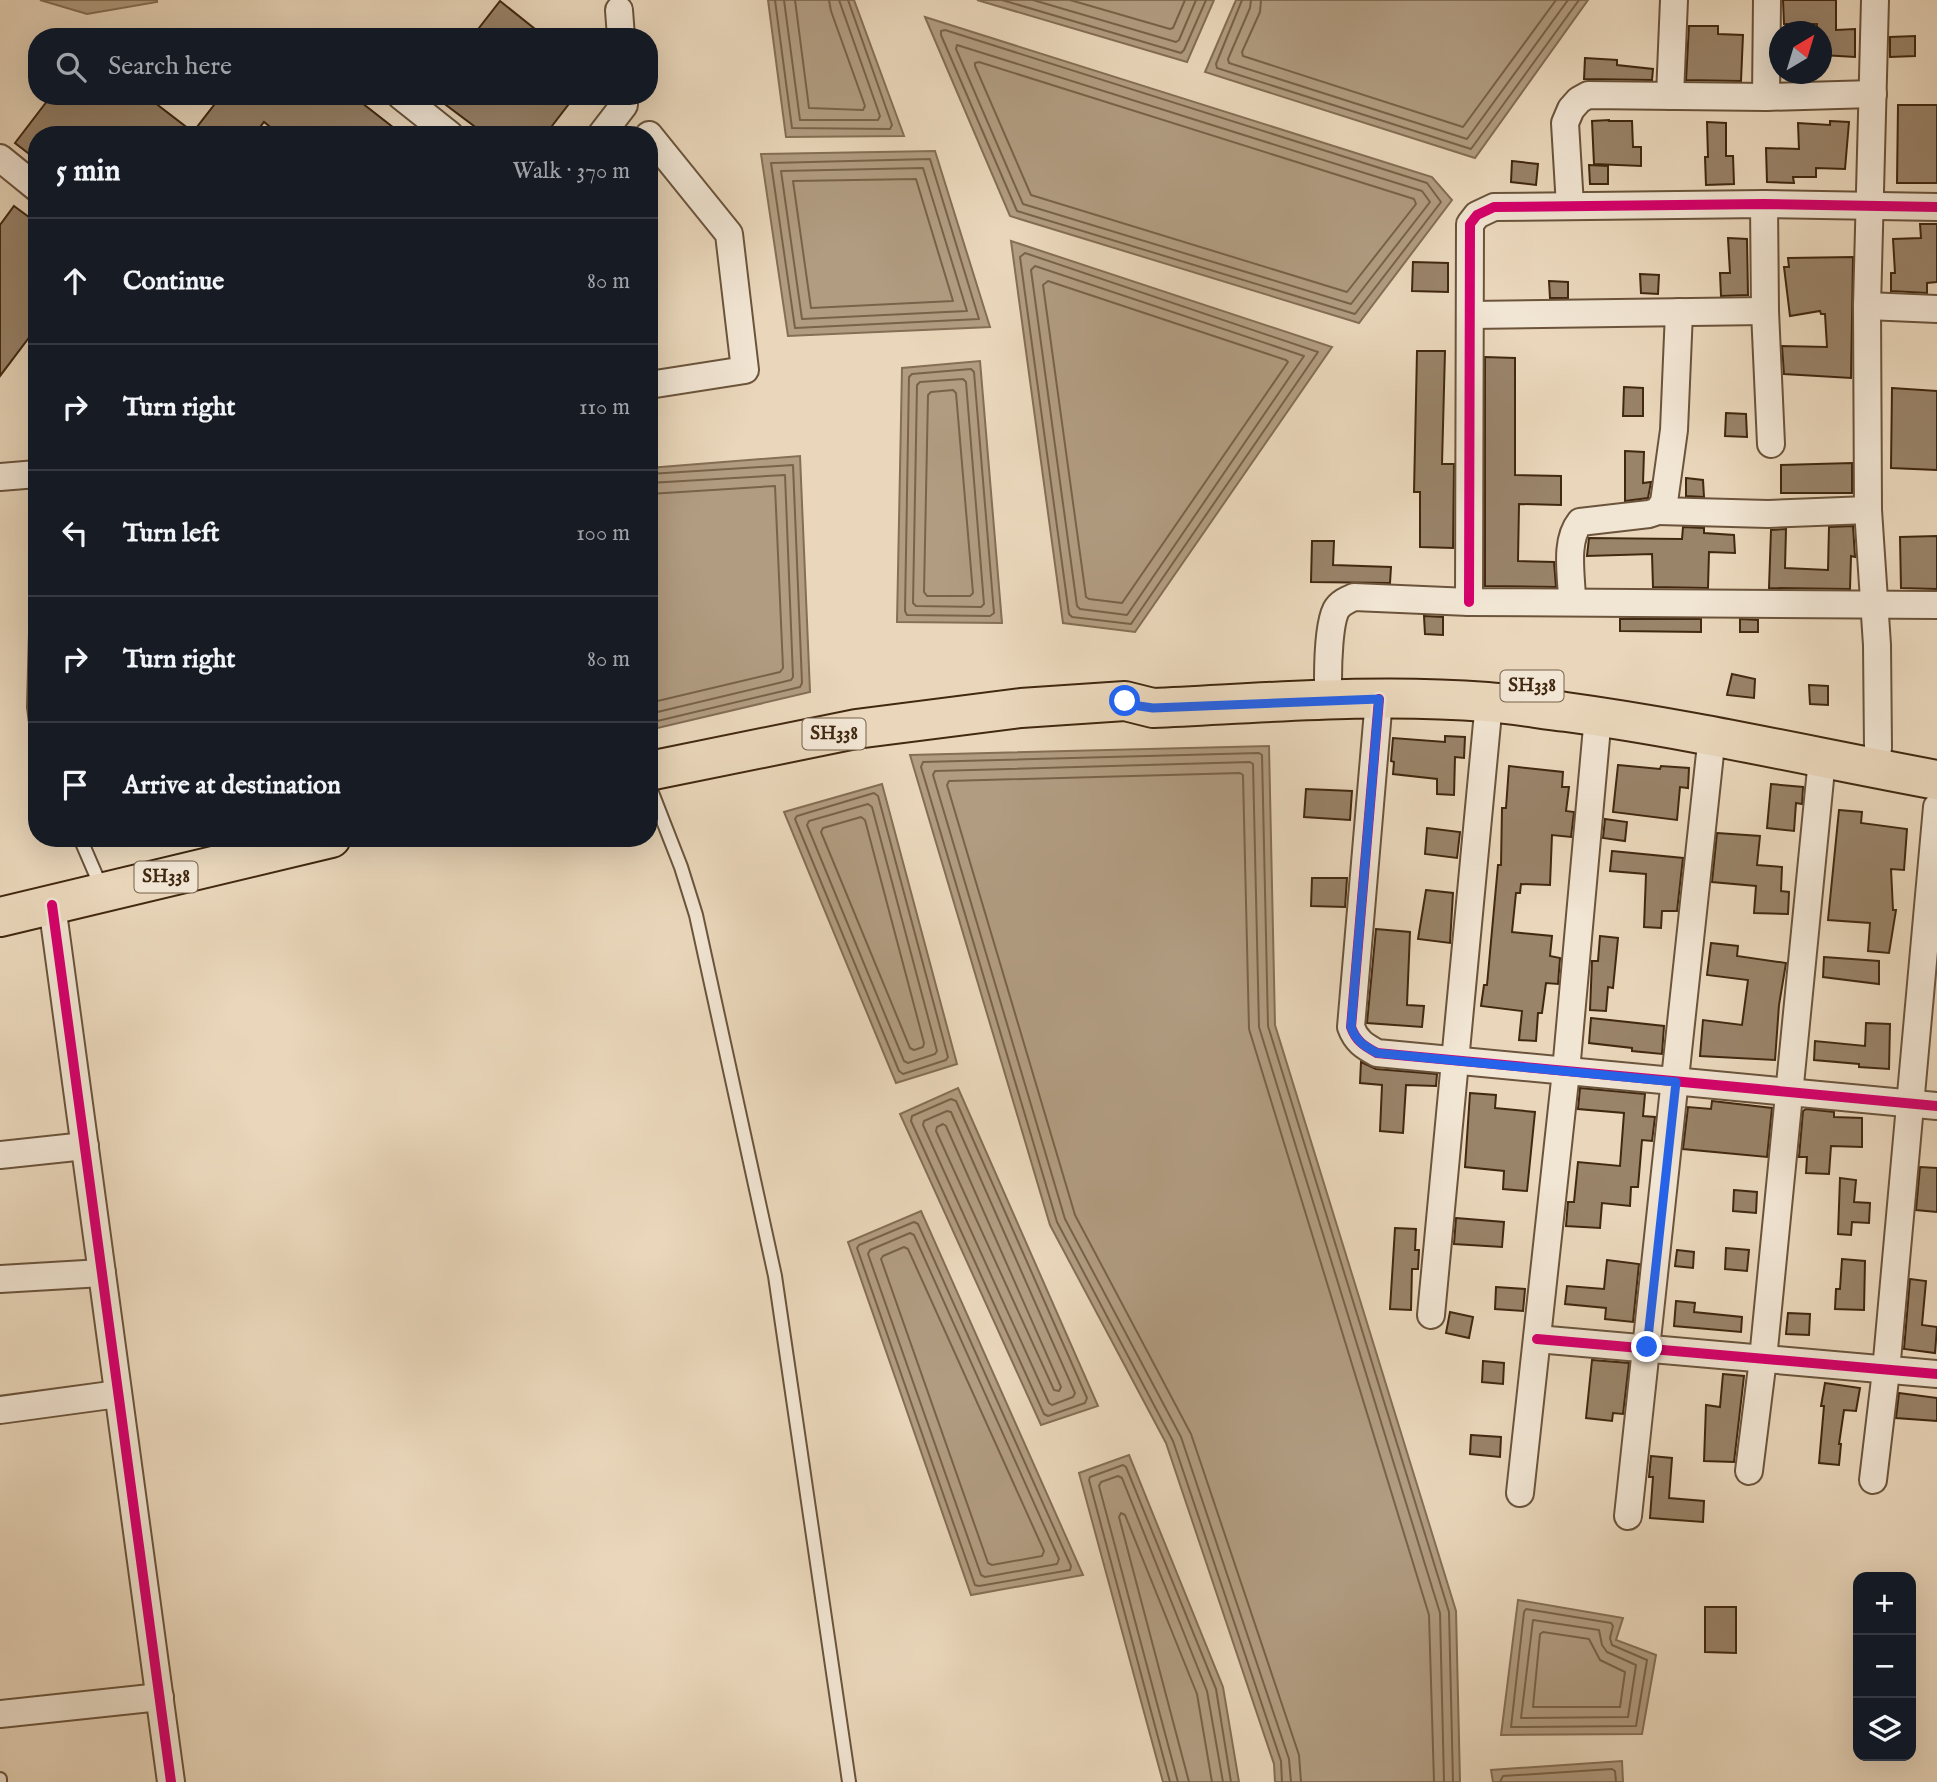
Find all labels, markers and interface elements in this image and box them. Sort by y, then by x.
north arrow [1769,21,1832,84]
search box [28,28,658,105]
icon: search [52,48,90,86]
text: Search here [108,50,232,83]
text: 5 min [56,153,121,191]
text: Walk · 370 m [512,157,630,186]
icon: ahead [56,262,94,300]
text: Continue [123,265,224,298]
text: 80 m [587,267,630,296]
icon: right [56,388,94,426]
text: Turn right [123,391,236,424]
text: 110 m [579,393,630,422]
icon: left [56,514,94,552]
text: Turn left [123,517,220,550]
text: 100 m [576,519,630,548]
icon: right [56,640,94,678]
text: Turn right [123,643,236,676]
text: 80 m [587,645,630,674]
road number: SH338 [1500,670,1564,702]
route start [1109,685,1140,716]
road number: SH338 [802,719,866,750]
icon: arrive [56,766,94,804]
text: Arrive at destination [123,769,341,802]
road number: SH338 [134,862,198,892]
route end [1631,1331,1662,1362]
map controls [1853,1572,1916,1761]
button: + [1853,1572,1916,1635]
button: − [1853,1635,1916,1698]
button: layers [1853,1698,1916,1761]

